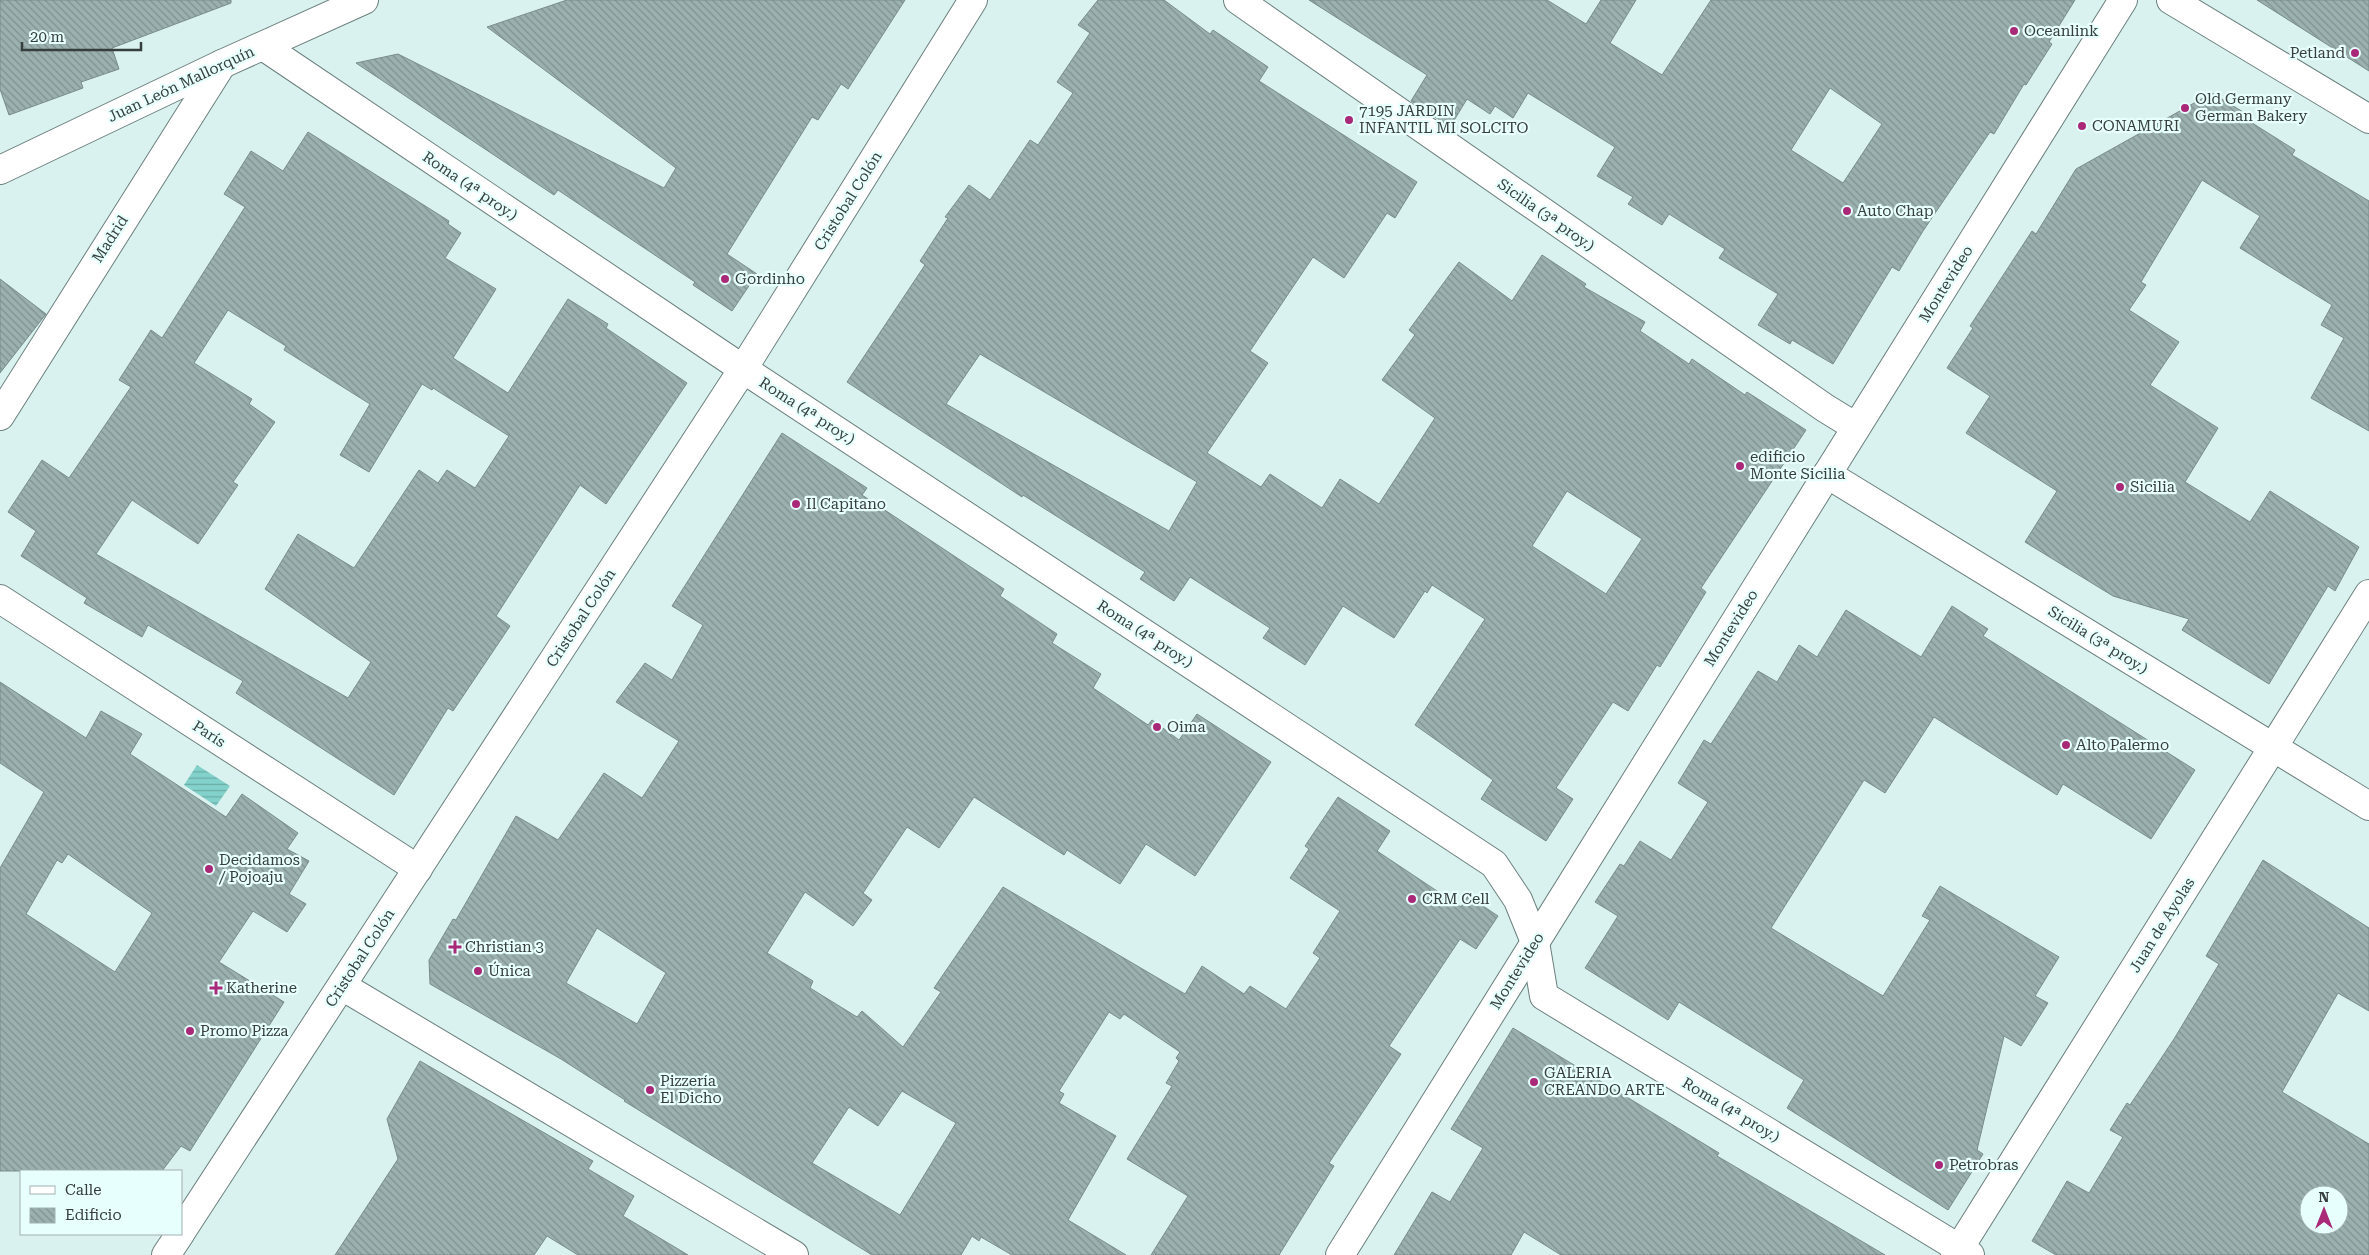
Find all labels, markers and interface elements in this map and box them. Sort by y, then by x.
scale bar [22,20,141,52]
place label: Oceanlink [2024,22,2099,40]
marker: Oceanlink [2008,25,2020,37]
text: 20 m [30,28,65,46]
street label: Juan León Mallorquín [105,42,257,126]
place label: Petland [2290,44,2345,62]
marker: Petland [2349,47,2361,59]
place label: Old Germany German Bakery [2195,90,2308,125]
place label: 7195 JARDIN INFANTIL MI SOLCITO [1359,102,1529,137]
marker: Old Germany German Bakery [2179,102,2191,114]
marker: 7195 JARDIN INFANTIL MI SOLCITO [1343,114,1355,126]
place label: CONAMURI [2092,117,2179,135]
marker: CONAMURI [2076,120,2088,132]
street label: Roma (4ª proy.) [419,148,521,224]
street label: Cristobal Colón [810,148,886,254]
street label: Sicilia (3ª proy.) [1494,175,1598,255]
place label: Auto Chap [1857,202,1934,220]
marker: Auto Chap [1841,205,1853,217]
street label: Madrid [88,212,132,266]
street label: Montevideo [1915,242,1977,326]
place label: Gordinho [735,270,805,288]
marker: Gordinho [719,273,731,285]
street label: Roma (4ª proy.) [756,373,858,449]
place label: edificio Monte Sicilia [1750,448,1845,483]
marker: edificio Monte Sicilia [1734,460,1746,472]
place label: Sicilia [2130,478,2175,496]
marker: Sicilia [2114,481,2126,493]
place label: Il Capitano [806,495,886,513]
marker: Il Capitano [790,498,802,510]
street label: Cristobal Colón [543,565,620,670]
street label: Montevideo [1700,586,1762,670]
street label: Roma (4ª proy.) [1094,596,1196,672]
street label: Sicilia (3ª proy.) [2045,602,2151,678]
street label: París [189,717,229,751]
place label: Oima [1167,718,1206,736]
marker: Oima [1151,721,1163,733]
place label: Alto Palermo [2076,736,2169,754]
marker: Alto Palermo [2060,739,2072,751]
place label: Decidamos / Pojoaju [218,851,300,886]
marker: Decidamos / Pojoaju [203,863,215,875]
street label: Juan de Ayolas [2126,874,2198,976]
place label: CRM Cell [1422,890,1490,908]
marker: CRM Cell [1406,893,1418,905]
street label: Cristobal Colón [322,905,399,1010]
street label: Montevideo [1486,929,1548,1013]
place label: Christian 3 [465,938,544,956]
marker: Christian 3 [449,941,461,953]
place label: Única [488,961,531,980]
marker: Única [472,965,484,977]
place label: Katherine [226,979,297,997]
marker: Katherine [210,982,222,994]
place label: Promo Pizza [200,1022,288,1040]
marker: Promo Pizza [184,1025,196,1037]
place label: GALERIA CREANDO ARTE [1544,1064,1665,1099]
place label: Pizzería El Dicho [660,1072,722,1107]
street label: Roma (4ª proy.) [1679,1074,1783,1146]
marker: GALERIA CREANDO ARTE [1528,1076,1540,1088]
marker: Pizzería El Dicho [644,1084,656,1096]
place label: Petrobras [1949,1156,2018,1174]
marker: Petrobras [1933,1159,1945,1171]
legend [20,1170,182,1235]
text: Calle [65,1181,101,1199]
north arrow [2299,1185,2349,1235]
text: N [2319,1189,2330,1205]
text: Edificio [65,1206,122,1224]

